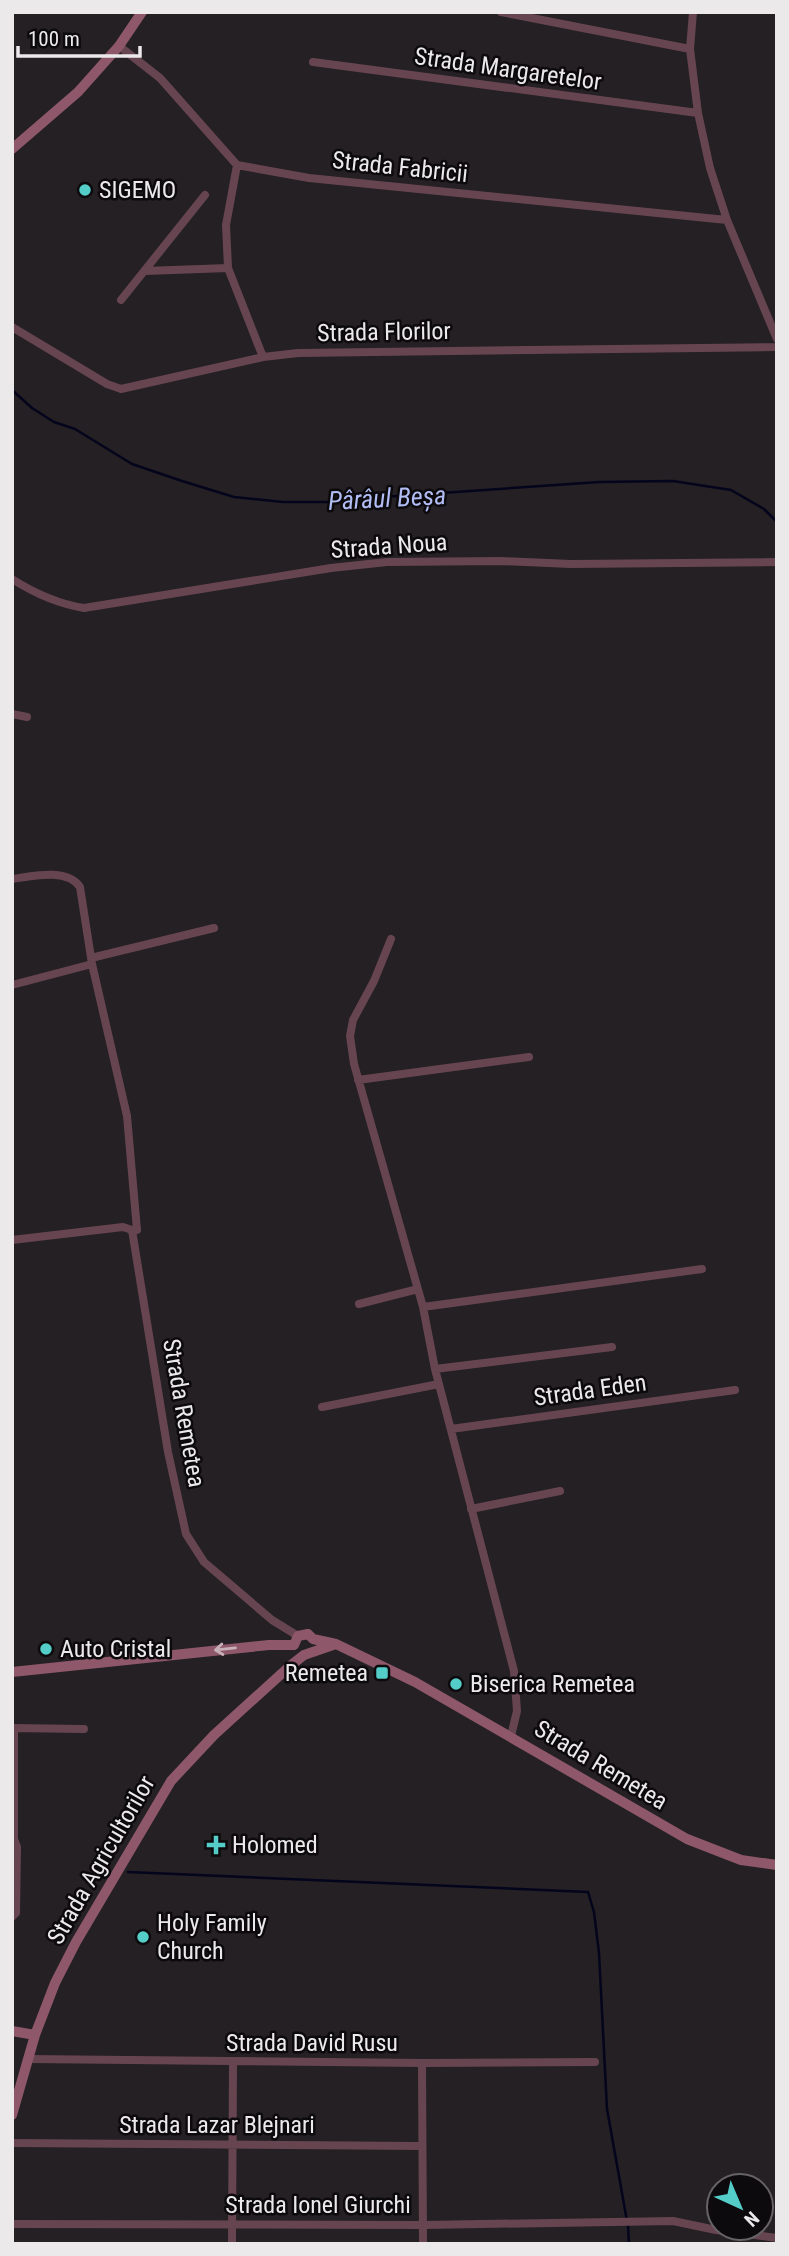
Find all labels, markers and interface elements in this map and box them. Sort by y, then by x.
scale bar [18,14,140,58]
text: 100 m [28,27,80,51]
street label: Strada Margaretelor [413,42,603,96]
street label: Strada Fabricii [331,146,469,188]
place label: SIGEMO [99,176,176,204]
marker: SIGEMO [77,182,93,198]
street label: Strada Florilor [317,317,451,347]
water label: Pârâul Beșa [327,480,447,517]
street label: Strada Noua [330,528,448,564]
street label: Strada Remetea [157,1337,211,1489]
street label: Strada Eden [532,1368,648,1412]
place label: Auto Cristal [60,1635,171,1663]
marker: Auto Cristal [38,1641,54,1657]
one-way arrow [215,1643,237,1656]
place label: Remetea [285,1659,368,1687]
marker: Remetea [374,1665,390,1681]
place label: Biserica Remetea [470,1670,635,1698]
marker: Biserica Remetea [448,1676,464,1692]
street label: Strada Remetea [530,1714,672,1816]
street label: Strada Agricultorilor [41,1771,161,1949]
place label: Holomed [232,1831,318,1859]
marker: Holomed [206,1835,226,1855]
place label: Holy Family Church [157,1909,267,1965]
marker: Holy Family Church [135,1929,151,1945]
street label: Strada David Rusu [226,2029,398,2057]
street label: Strada Lazar Blejnari [119,2111,315,2139]
north arrow [705,2172,775,2242]
street label: Strada Ionel Giurchi [225,2191,411,2219]
text: N [739,2207,764,2231]

